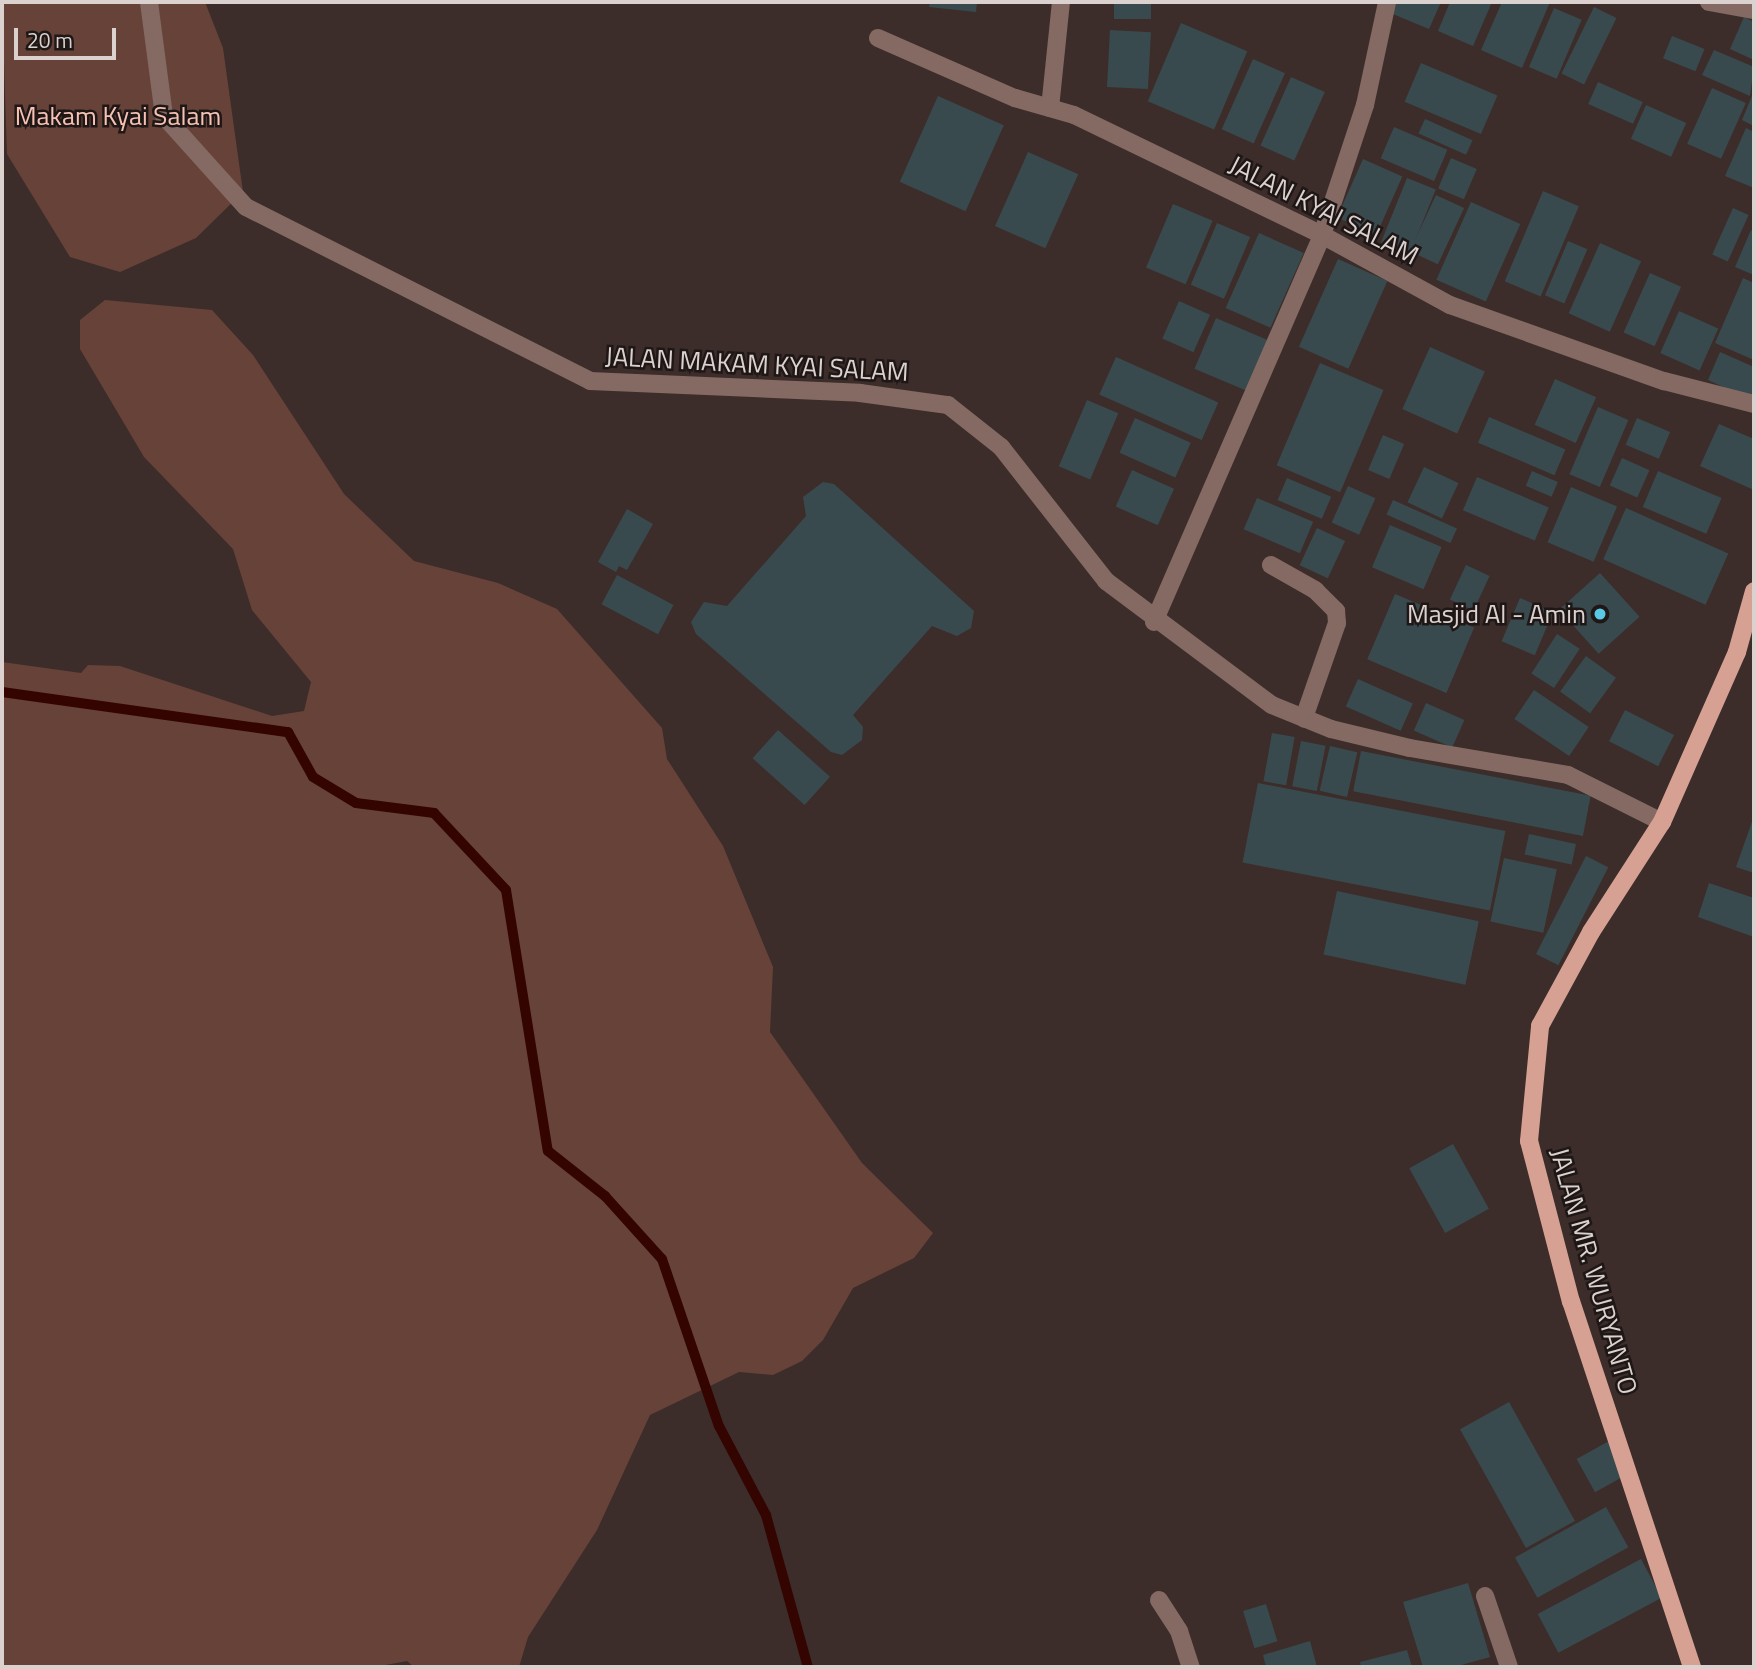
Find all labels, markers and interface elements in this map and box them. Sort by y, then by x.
scale bar [18,14,119,58]
text: 20 m [27,24,73,56]
park label: Makam Kyai Salam [15,100,221,132]
street label: JALAN KYAI SALAM [1224,149,1424,271]
street label: JALAN MAKAM KYAI SALAM [605,340,909,388]
place label: Masjid Al - Amin [1407,598,1586,630]
marker: Masjid Al - Amin [1592,606,1608,622]
street label: JALAN MR. WURYANTO [1544,1144,1644,1398]

